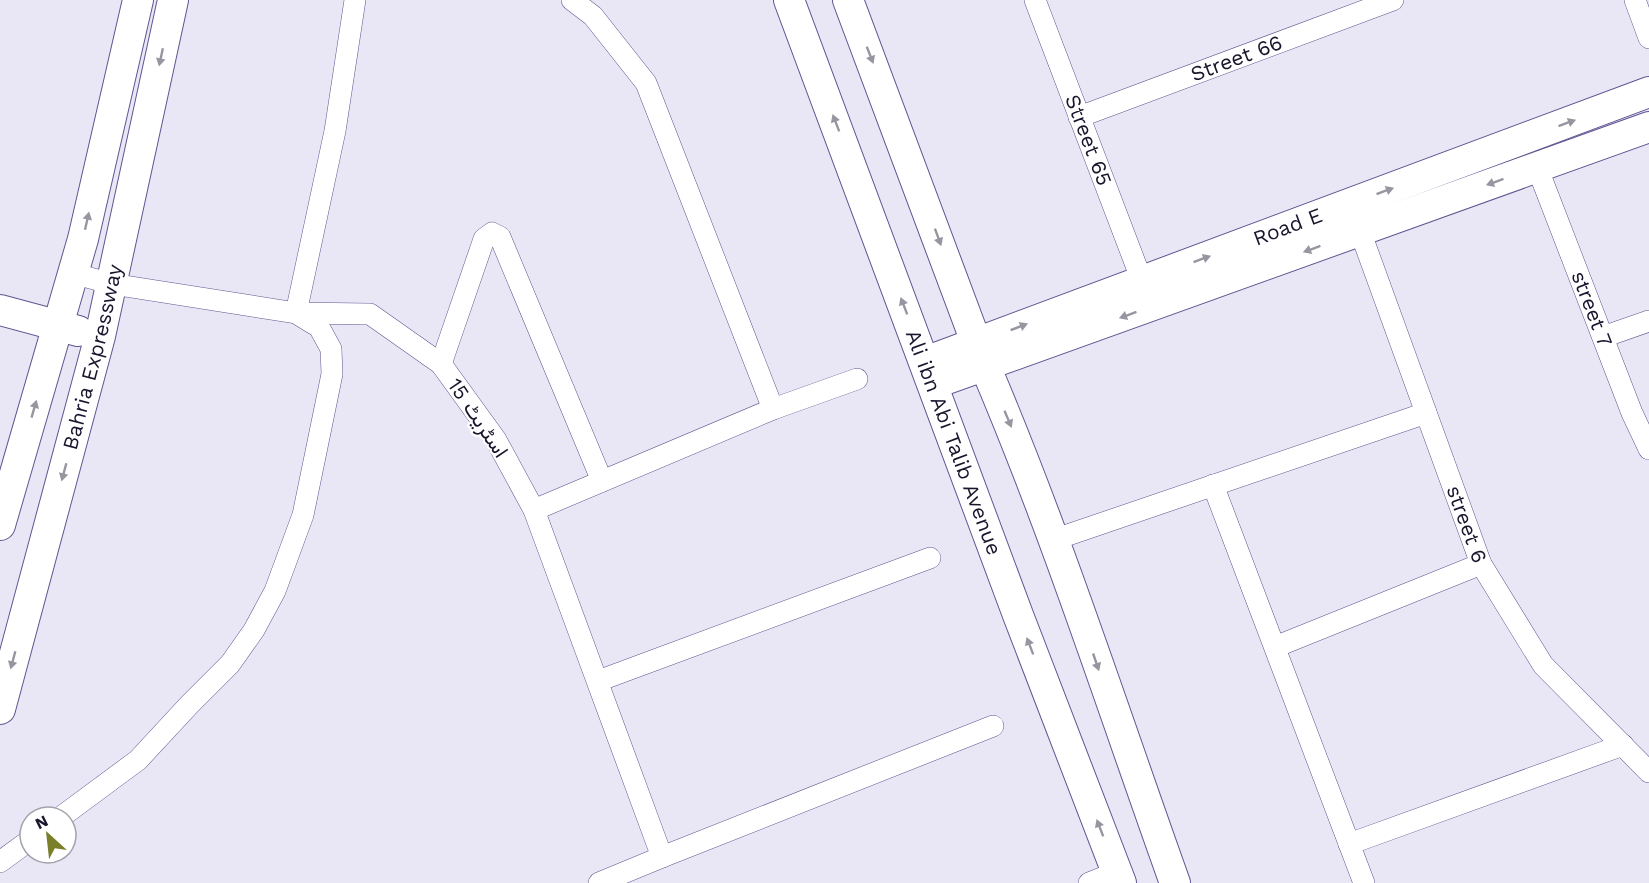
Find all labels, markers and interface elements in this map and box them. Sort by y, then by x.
street label: Street 66 [1187,29,1286,86]
one-way arrow [865,46,875,64]
one-way arrow [156,48,165,67]
street label: Street 65 [1060,91,1118,189]
one-way arrow [830,114,840,132]
one-way arrow [1559,117,1577,127]
one-way arrow [1486,178,1504,188]
one-way arrow [1376,186,1394,195]
street label: Road E [1249,202,1325,251]
one-way arrow [83,212,93,230]
one-way arrow [933,228,943,246]
one-way arrow [1303,244,1321,254]
one-way arrow [1193,254,1211,263]
street label: Bahria Expressway [57,262,127,453]
street label: street 7 [1566,267,1618,350]
one-way arrow [899,297,908,315]
one-way arrow [1119,310,1137,320]
one-way arrow [1010,322,1028,331]
street label: Ali ibn Abi Talib Avenue [901,326,1008,558]
street label: اسٹریٹ 15 [442,373,514,463]
one-way arrow [30,400,39,418]
one-way arrow [1003,411,1012,428]
one-way arrow [58,463,68,481]
street label: street 6 [1441,482,1493,566]
one-way arrow [1025,637,1035,655]
one-way arrow [8,651,17,669]
one-way arrow [1092,653,1101,671]
north arrow [18,805,78,865]
text: N [32,811,51,833]
one-way arrow [1095,819,1105,837]

